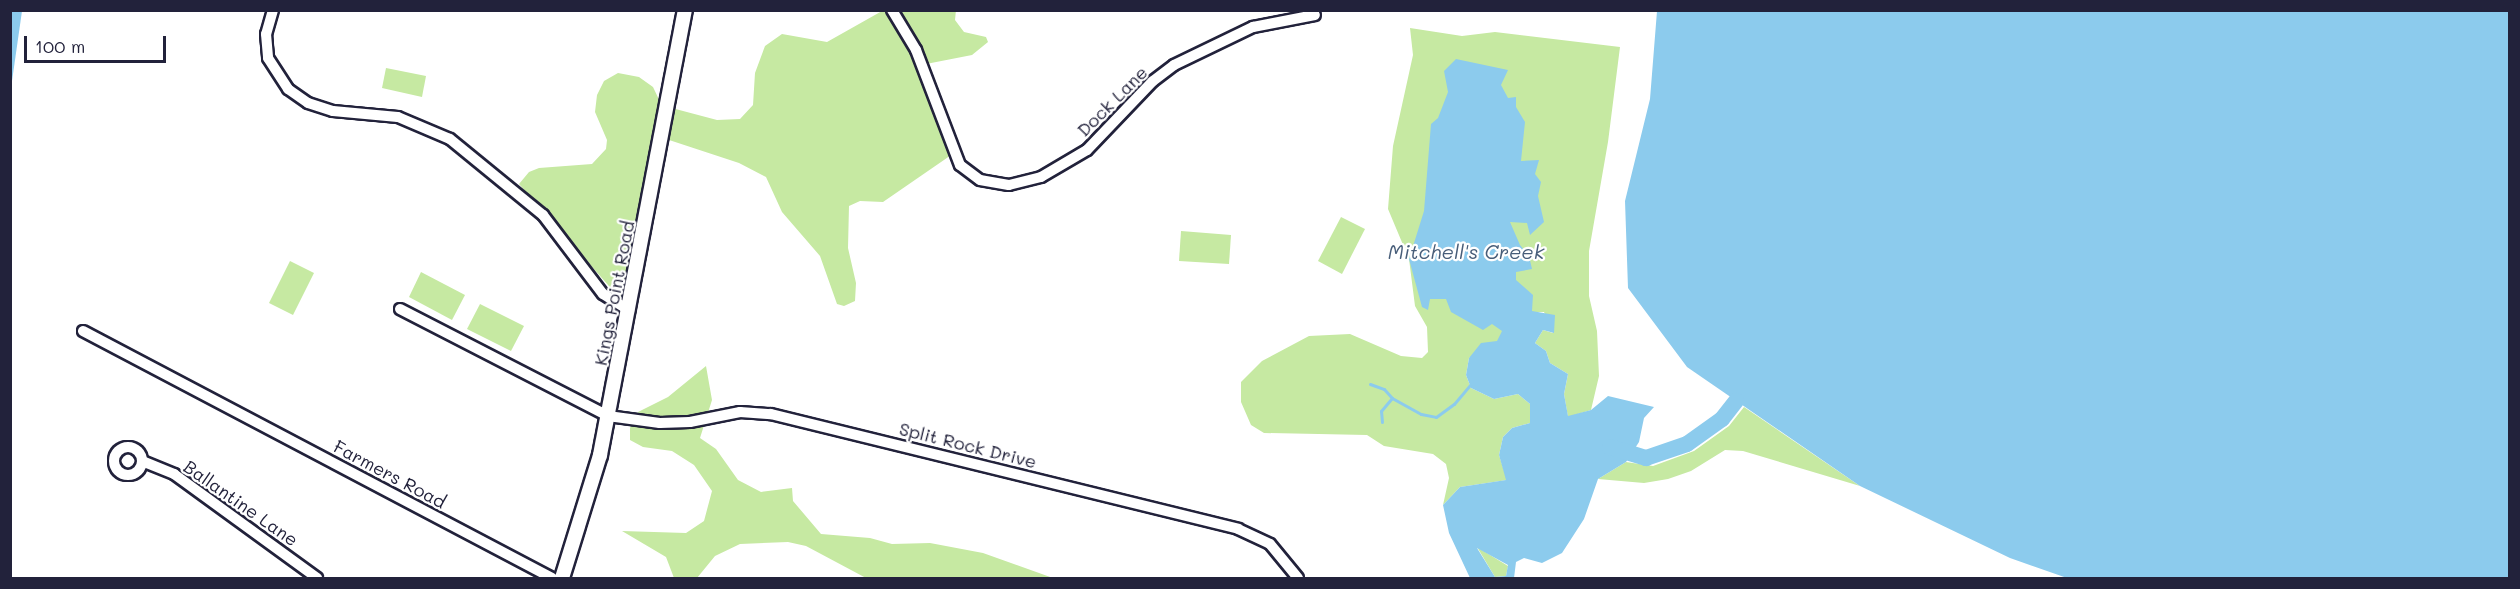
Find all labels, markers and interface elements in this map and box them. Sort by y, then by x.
scale bar [27,24,170,62]
text: 100 m [35,34,85,58]
street label: Dock Lane [1072,61,1152,141]
street label: Kings Point Road [589,219,639,367]
water label: Mitchell's Creek [1388,239,1544,263]
street label: Split Rock Drive [897,418,1039,472]
street label: Farmers Road [330,435,450,513]
street label: Ballantine Lane [180,456,302,550]

